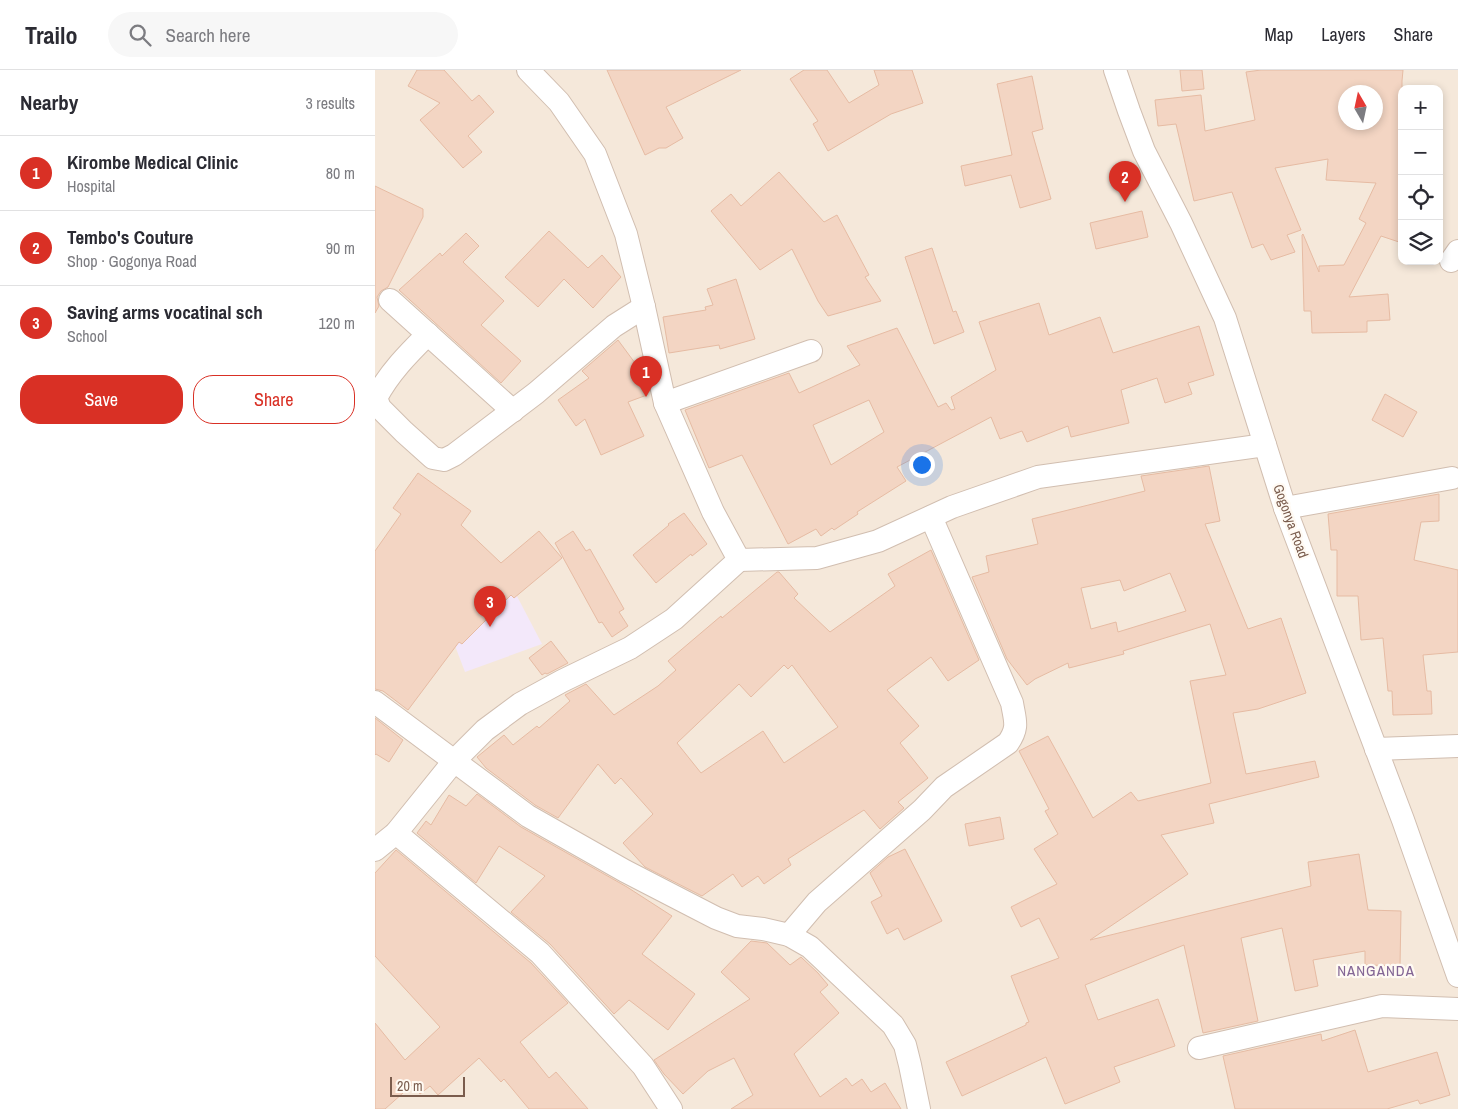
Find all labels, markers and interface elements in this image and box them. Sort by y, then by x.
search box [108,12,458,57]
text: Trailo [25,19,78,51]
icon: search [126,21,154,49]
text: Search here [166,22,250,48]
text: Map [1265,22,1293,47]
text: Layers [1321,22,1366,47]
text: Share [1394,22,1433,47]
north arrow [1338,85,1383,130]
map controls [1398,85,1443,265]
button: + [1398,85,1443,130]
text: Nearby [20,88,78,117]
text: 3 results [305,92,355,114]
button: − [1398,130,1443,175]
text: Kirombe Medical Clinic [67,149,238,175]
pin: 2 [1109,161,1141,202]
text: 1 [32,162,40,184]
text: 80 m [326,162,355,184]
text: Hospital [67,175,115,197]
button: locate [1398,175,1443,220]
button: layers [1398,220,1443,265]
text: Tembo's Couture [67,224,193,250]
text: 2 [32,237,40,259]
text: 90 m [326,237,355,259]
text: Shop · Gogonya Road [67,250,197,272]
text: Saving arms vocatinal sch [67,299,263,325]
text: 3 [32,312,40,334]
text: 120 m [319,312,355,334]
text: School [67,325,107,347]
pin: 1 [630,356,662,397]
button: Save [20,375,183,424]
button: Share [193,375,355,424]
your location [909,452,935,478]
street label: Gogonya Road [1269,482,1313,560]
pin: 3 [474,586,506,627]
district label: NANGANDA [1337,960,1415,981]
scale bar [390,1074,465,1097]
text: 20 m [397,1077,423,1095]

